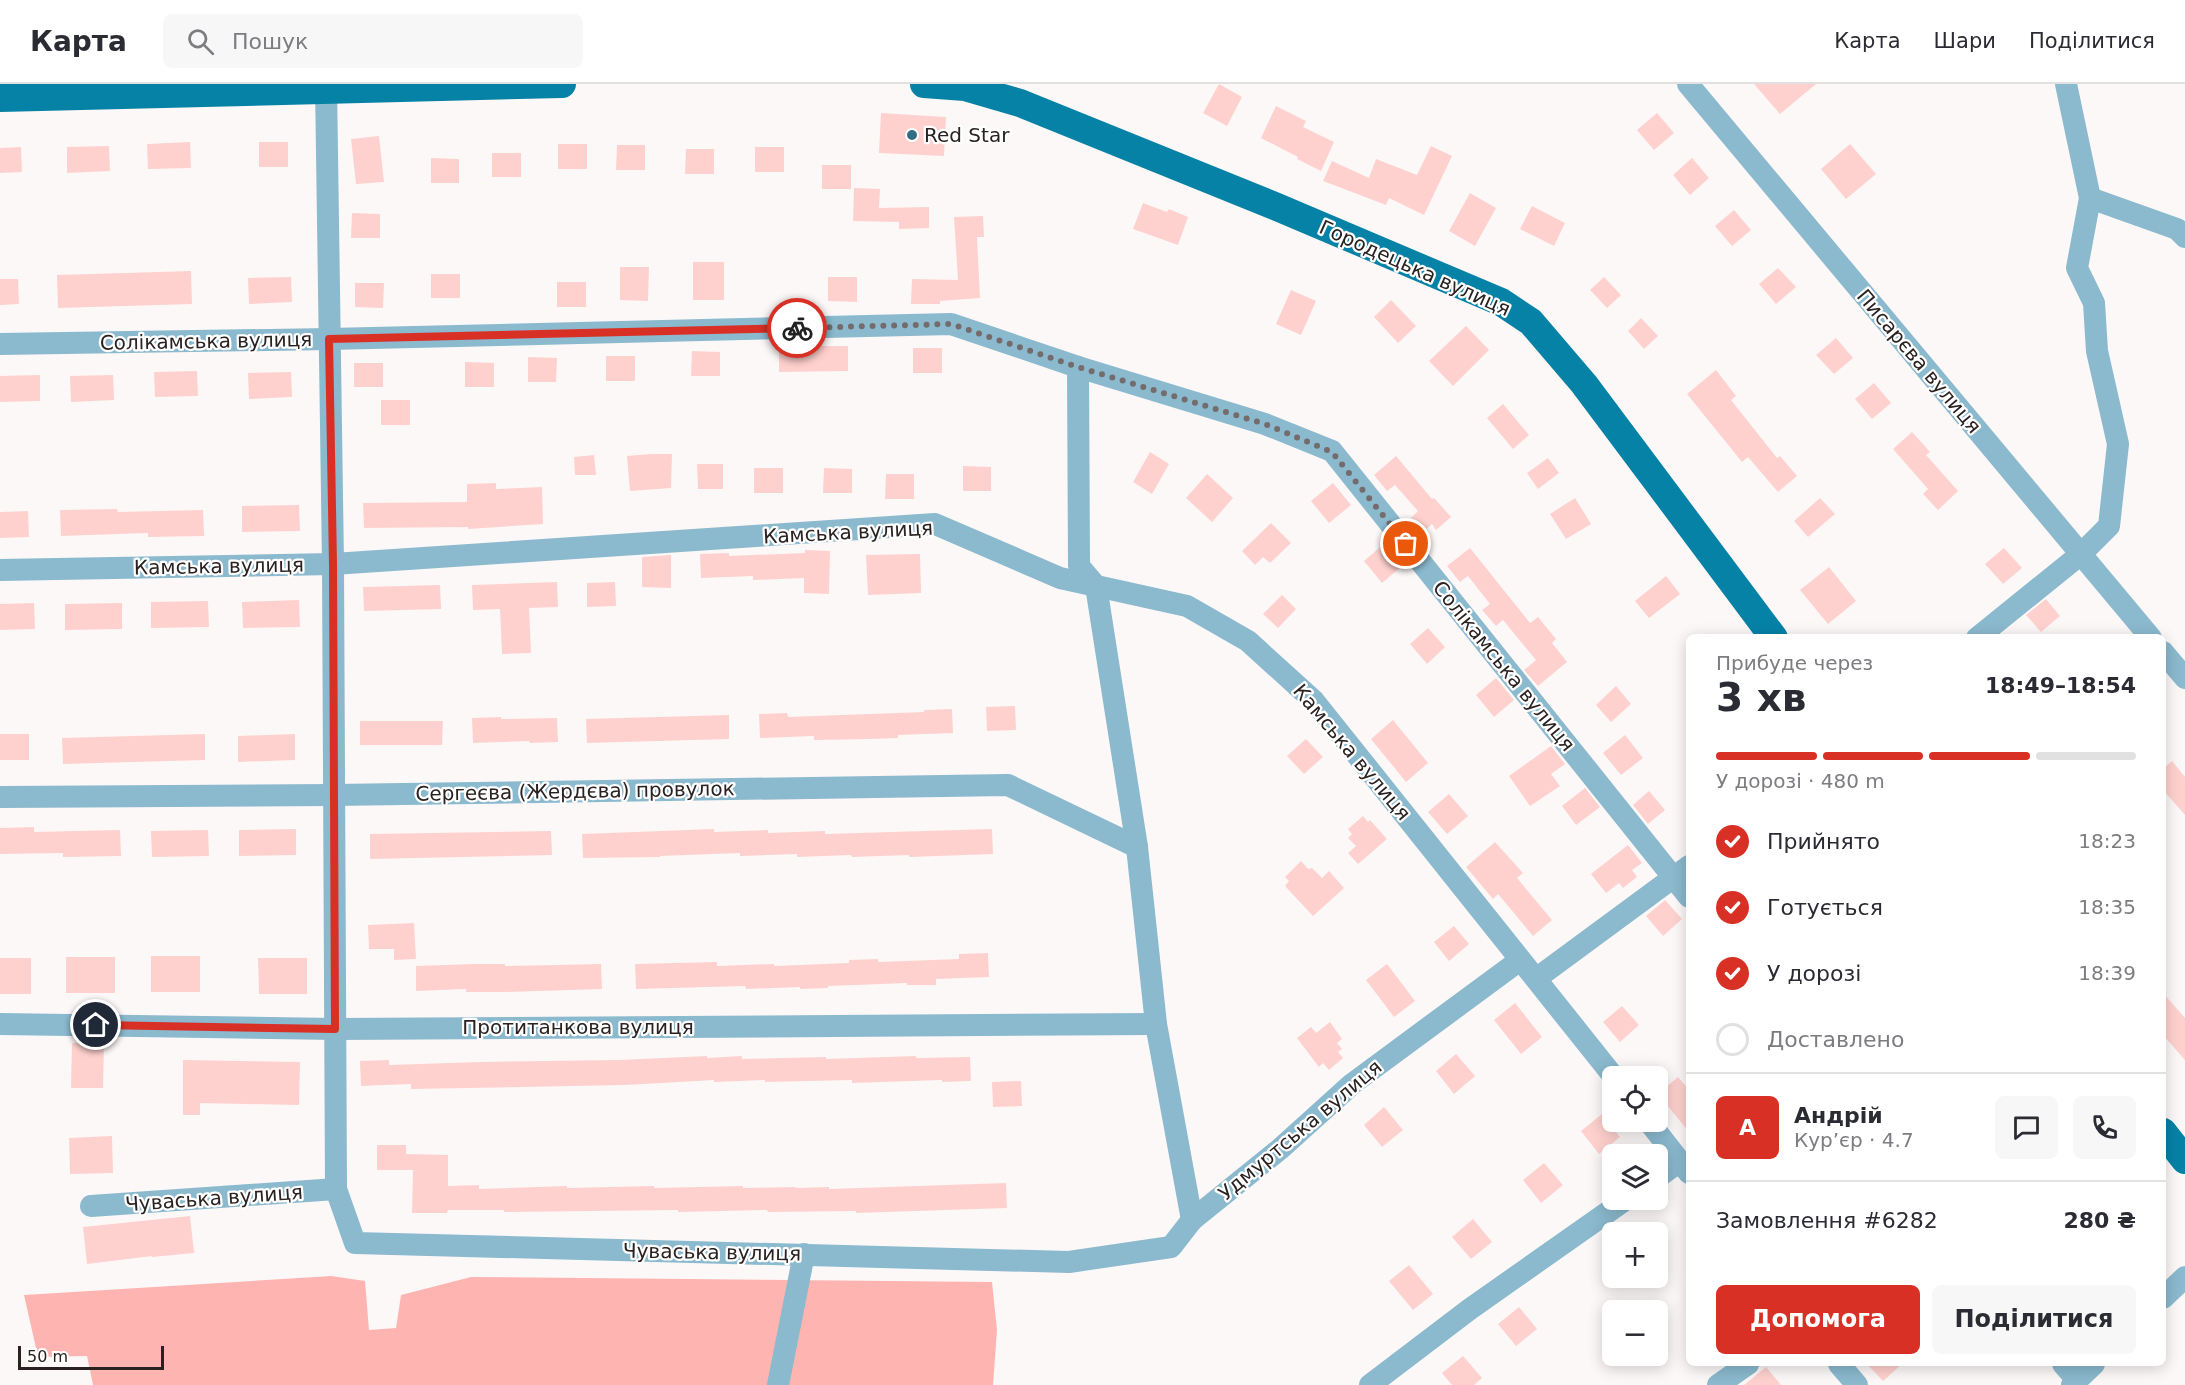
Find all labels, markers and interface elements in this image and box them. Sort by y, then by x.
search box [163,14,583,68]
text: Карта [30,25,127,58]
icon: search [184,25,217,58]
text: Пошук [232,29,308,54]
text: Карта [1834,29,1901,53]
text: Шари [1934,29,1996,53]
text: Поділитися [2029,29,2155,53]
place label: Red Star [924,123,1010,147]
marker: Red Star [905,128,919,142]
street label: Городецька вулиця [1316,215,1514,321]
street label: Писарєва вулиця [1852,284,1986,438]
courier [767,298,827,358]
icon: bike [781,312,814,345]
street label: Солікамська вулиця [100,327,312,355]
street label: Камська вулиця [762,516,934,548]
pin [1380,518,1431,569]
icon: bag [1389,527,1422,560]
street label: Камська вулиця [134,553,304,579]
street label: Солікамська вулиця [1428,576,1580,756]
text: Прибуде через [1716,651,1873,675]
text: 18:49–18:54 [1985,673,2136,698]
text: 3 хв [1716,675,1807,720]
street label: Камська вулиця [1288,679,1416,825]
text: У дорозі · 480 m [1716,769,1885,793]
street label: Сергеєва (Жердєва) провулок [415,776,735,806]
icon: check [1716,825,1749,858]
text: Прийнято [1767,829,1880,854]
text: 18:23 [2078,829,2136,853]
icon: check [1716,891,1749,924]
text: Готується [1767,895,1883,920]
text: 18:35 [2078,895,2136,919]
icon: check [1716,957,1749,990]
text: У дорозі [1767,961,1861,986]
text: 18:39 [2078,961,2136,985]
pin [70,999,121,1050]
icon: home [79,1008,112,1041]
street label: Протитанкова вулиця [462,1015,694,1039]
text: Доставлено [1767,1027,1904,1052]
street label: Удмуртська вулиця [1213,1055,1387,1205]
map controls [1602,1066,1668,1366]
button: locate [1602,1066,1668,1132]
button: chat [1995,1096,2058,1159]
button: phone [2073,1096,2136,1159]
text: Андрій [1794,1103,1883,1128]
text: А [1739,1115,1756,1140]
text: Кур’єр · 4.7 [1794,1128,1914,1152]
button: layers [1602,1144,1668,1210]
street label: Чуваська вулиця [124,1180,304,1216]
text: Замовлення #6282 [1716,1208,1938,1233]
text: 280 ₴ [2064,1208,2136,1233]
button: + [1602,1222,1668,1288]
street label: Чуваська вулиця [623,1238,801,1266]
button: Допомога [1716,1285,1920,1354]
button: Поділитися [1932,1285,2136,1354]
button: − [1602,1300,1668,1366]
scale bar [18,1343,164,1370]
text: 50 m [27,1347,68,1366]

